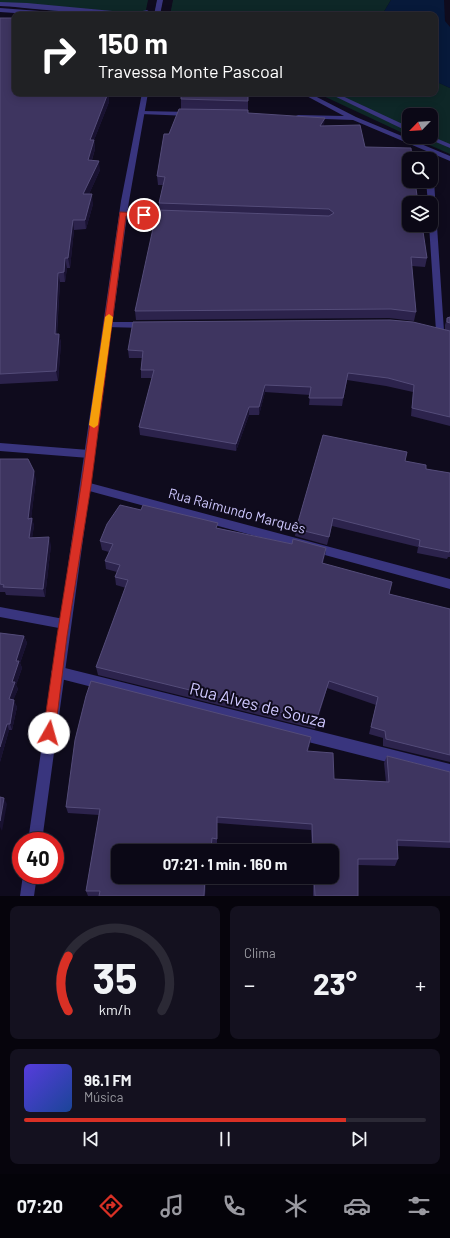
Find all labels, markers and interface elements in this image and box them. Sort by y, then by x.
text: 150 m [98,26,168,60]
icon: right [32,28,84,80]
text: Travessa Monte Pascoal [98,60,283,82]
north arrow [402,108,438,144]
map controls [402,108,438,232]
button: search [402,152,438,188]
button: layers [402,196,438,232]
pin [127,198,161,232]
icon: arrive [133,204,155,226]
street label: Rua Raimundo Marquês [167,484,308,537]
street label: Rua Alves de Souza [188,677,329,731]
position arrow [28,712,70,754]
speed limit sign: 40 [12,832,64,884]
text: 07:21 · 1 min · 160 m [163,855,287,873]
text: Clima [244,945,276,961]
text: 35 [93,951,137,1001]
text: 23° [313,965,357,1001]
text: − [244,971,255,997]
text: + [415,971,426,997]
text: km/h [99,1000,131,1017]
text: 96.1 FM [84,1071,132,1089]
text: Música [84,1089,123,1105]
icon: previous [80,1128,102,1150]
icon: pause [214,1128,236,1150]
icon: next [348,1128,370,1150]
icon: directions [97,1192,125,1220]
icon: music [158,1192,186,1220]
icon: phone [220,1192,248,1220]
icon: climate [282,1192,310,1220]
icon: car [343,1192,371,1220]
icon: filters [405,1192,433,1220]
text: 07:20 [17,1195,63,1217]

